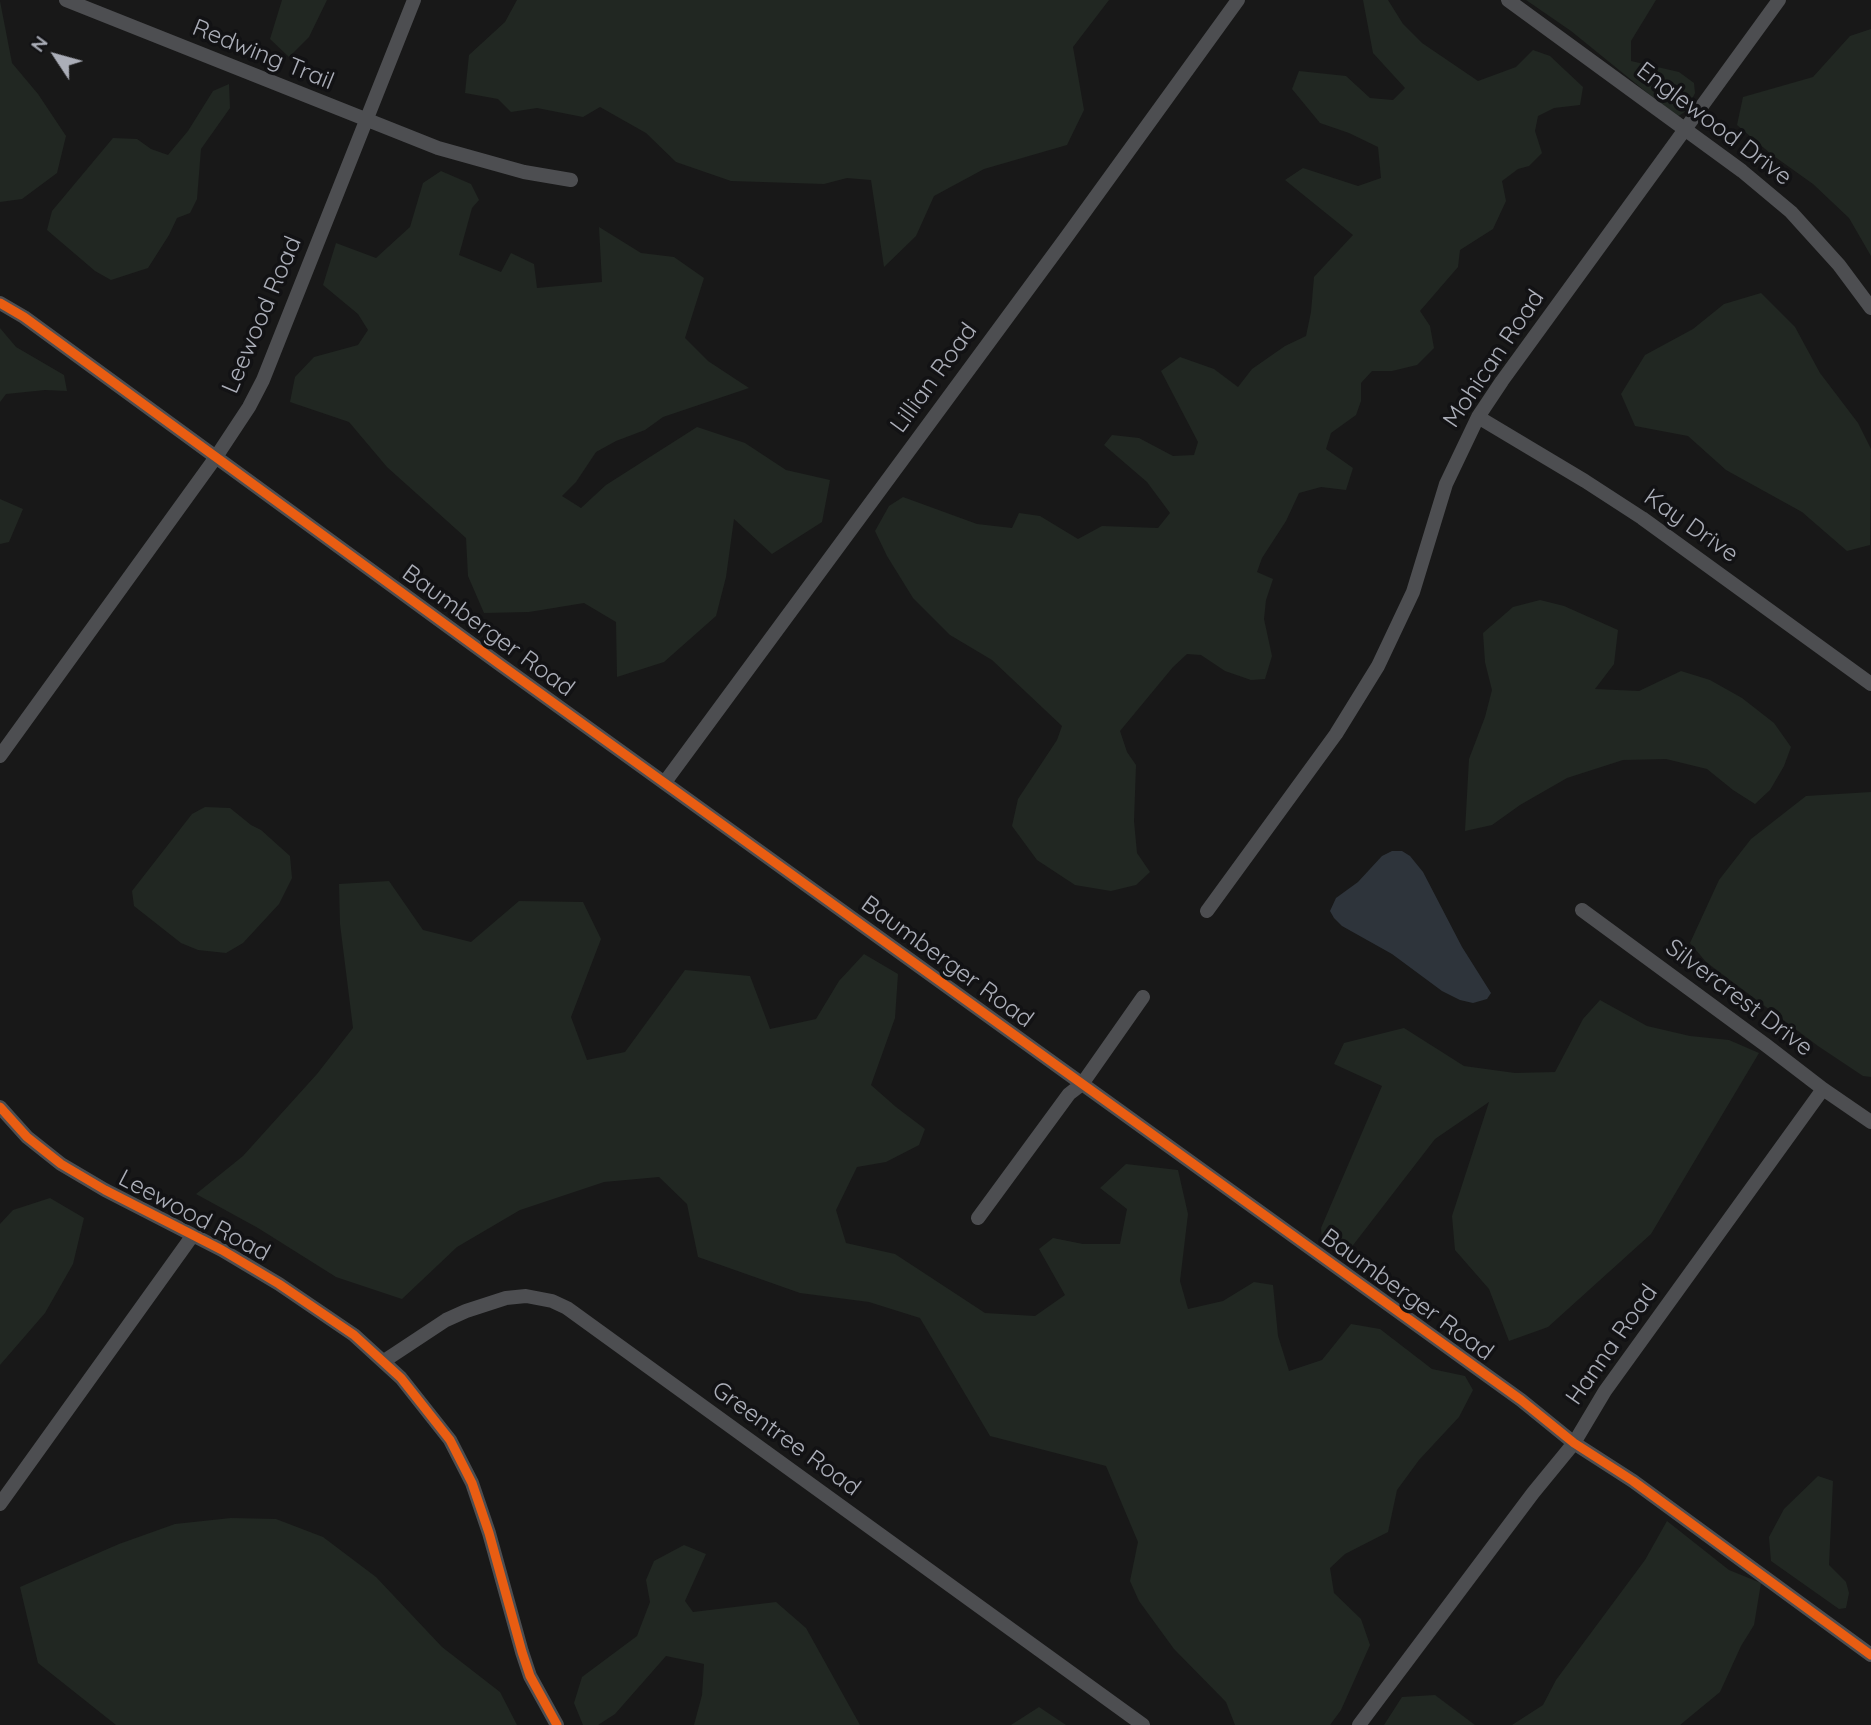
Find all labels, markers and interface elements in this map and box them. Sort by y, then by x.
street label: Redwing Trail [188,14,338,96]
north arrow [21,21,91,91]
text: N [25,31,53,56]
street label: Englewood Drive [1631,56,1797,192]
street label: Leewood Road [216,232,308,398]
street label: Mohican Road [1437,285,1551,433]
street label: Lillian Road [885,318,983,438]
street label: Kay Drive [1638,483,1744,569]
street label: Baumberger Road [396,559,580,703]
street label: Baumberger Road [855,890,1039,1034]
street label: Silvercrest Drive [1660,933,1818,1063]
street label: Leewood Road [113,1164,275,1268]
street label: Baumberger Road [1315,1223,1499,1367]
street label: Hanna Road [1560,1279,1664,1411]
street label: Greentree Road [706,1375,866,1503]

